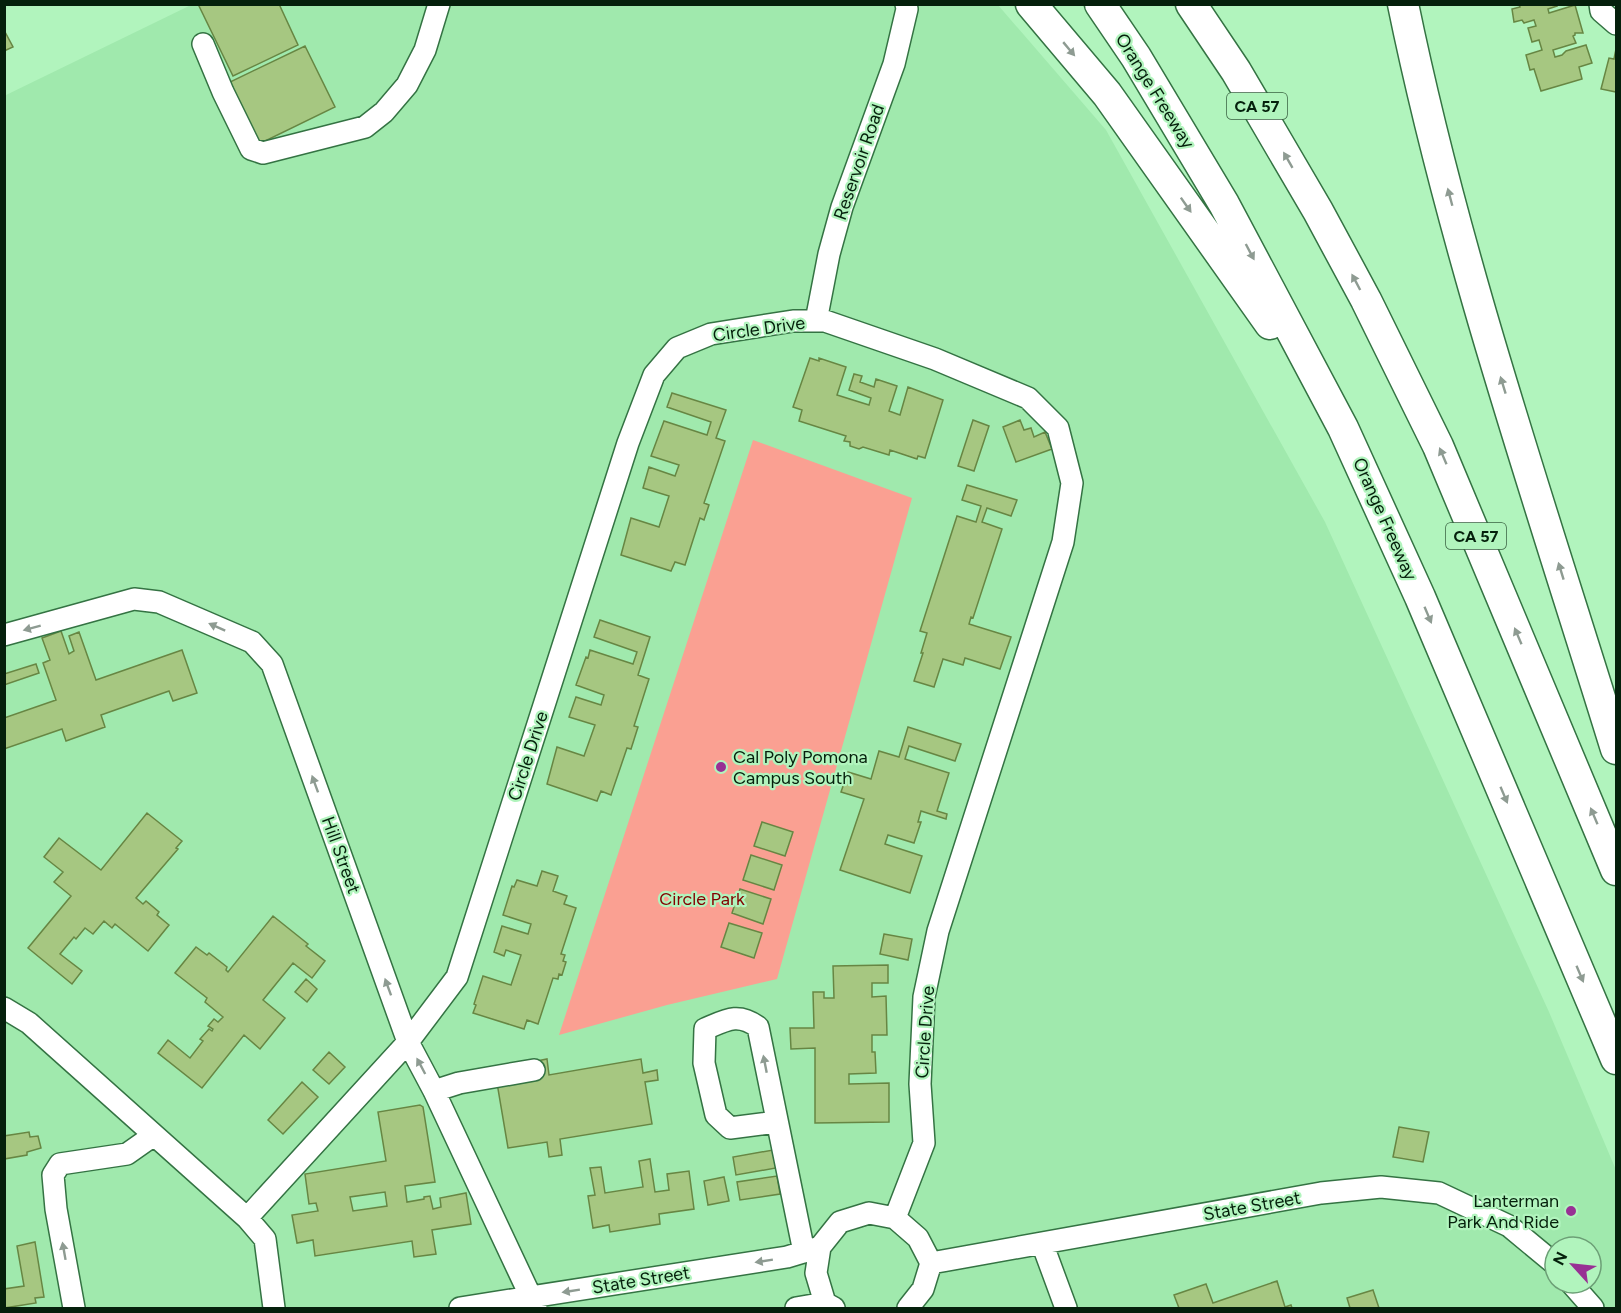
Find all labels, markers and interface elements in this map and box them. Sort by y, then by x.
street label: Orange Freeway [1111,29,1199,153]
one-way arrow [1062,41,1075,56]
road number: CA 57 [1227,93,1287,119]
street label: Reservoir Road [829,101,889,223]
one-way arrow [1284,152,1294,169]
one-way arrow [1445,188,1454,206]
one-way arrow [1180,197,1192,213]
one-way arrow [1245,244,1255,261]
one-way arrow [1351,273,1361,290]
street label: Circle Drive [711,312,807,346]
one-way arrow [1498,376,1507,394]
one-way arrow [1438,447,1448,465]
street label: Orange Freeway [1348,454,1422,584]
road number: CA 57 [1446,523,1506,549]
one-way arrow [1556,562,1565,580]
one-way arrow [1423,606,1433,624]
one-way arrow [209,623,226,632]
one-way arrow [22,624,40,633]
one-way arrow [1513,627,1522,645]
street label: Circle Drive [503,708,553,804]
place label: Cal Poly Pomona Campus South [733,746,868,789]
marker: Cal Poly Pomona Campus South [714,760,728,774]
one-way arrow [309,775,319,793]
one-way arrow [1499,786,1509,804]
one-way arrow [1589,806,1599,824]
street label: Hill Street [317,813,365,897]
park label: Circle Park [659,888,745,910]
one-way arrow [1576,965,1585,983]
one-way arrow [383,978,393,996]
street label: Circle Drive [911,985,939,1079]
one-way arrow [760,1055,769,1074]
one-way arrow [416,1058,426,1075]
street label: State Street [1202,1187,1303,1225]
place label: Lanterman Park And Ride [1447,1190,1559,1233]
marker: Lanterman Park And Ride [1564,1204,1578,1218]
north arrow [1543,1235,1603,1295]
one-way arrow [59,1241,68,1260]
text: N [1549,1249,1571,1268]
one-way arrow [754,1256,773,1265]
street label: State Street [591,1261,692,1299]
one-way arrow [561,1287,580,1296]

